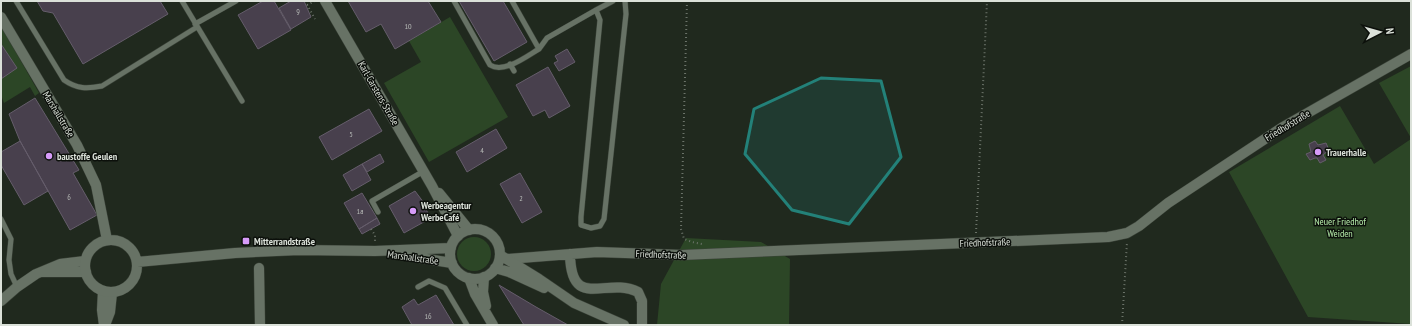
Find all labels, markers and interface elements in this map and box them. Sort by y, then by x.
house number: 9 [296,6,300,16]
north arrow [1360,12,1400,52]
house number: 10 [404,21,412,31]
text: N [1383,27,1397,35]
street label: Karl-Carstens-Straße [355,59,402,127]
street label: Marshallstraße [40,89,77,140]
street label: Friedhofstraße [1262,107,1312,144]
house number: 5 [349,129,353,139]
house number: 4 [480,145,484,155]
place label: Trauerhalle [1326,146,1366,159]
marker: Trauerhalle [1313,147,1323,157]
place label: baustoffe Geulen [57,150,118,163]
marker: baustoffe Geulen [44,151,54,161]
house number: 6 [67,192,71,202]
house number: 2 [519,193,523,203]
place label: Werbeagentur WerbeCafé [420,199,471,224]
house number: 1a [357,206,363,216]
marker: Werbeagentur WerbeCafé [408,206,418,216]
park label: Neuer Friedhof Weiden [1314,215,1366,240]
place label: Mitterrandstraße [254,235,315,248]
street label: Friedhofstraße [960,235,1011,250]
marker: Mitterrandstraße [241,236,251,246]
street label: Marshallstraße [387,247,439,268]
street label: Friedhofstraße [635,247,686,262]
house number: 16 [424,311,432,321]

